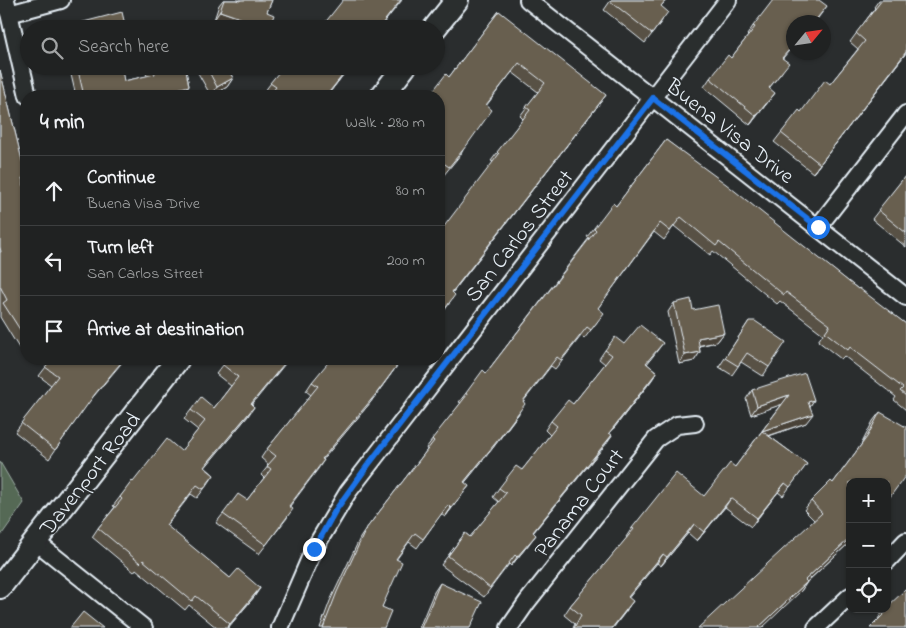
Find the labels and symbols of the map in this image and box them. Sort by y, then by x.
north arrow [786,15,831,60]
street label: Buena Visa Drive [657,71,800,193]
street label: San Carlos Street [458,163,583,310]
route start [807,216,830,239]
street label: Davenport Road [32,406,150,544]
street label: Panama Court [528,442,634,565]
route end [303,538,326,561]

